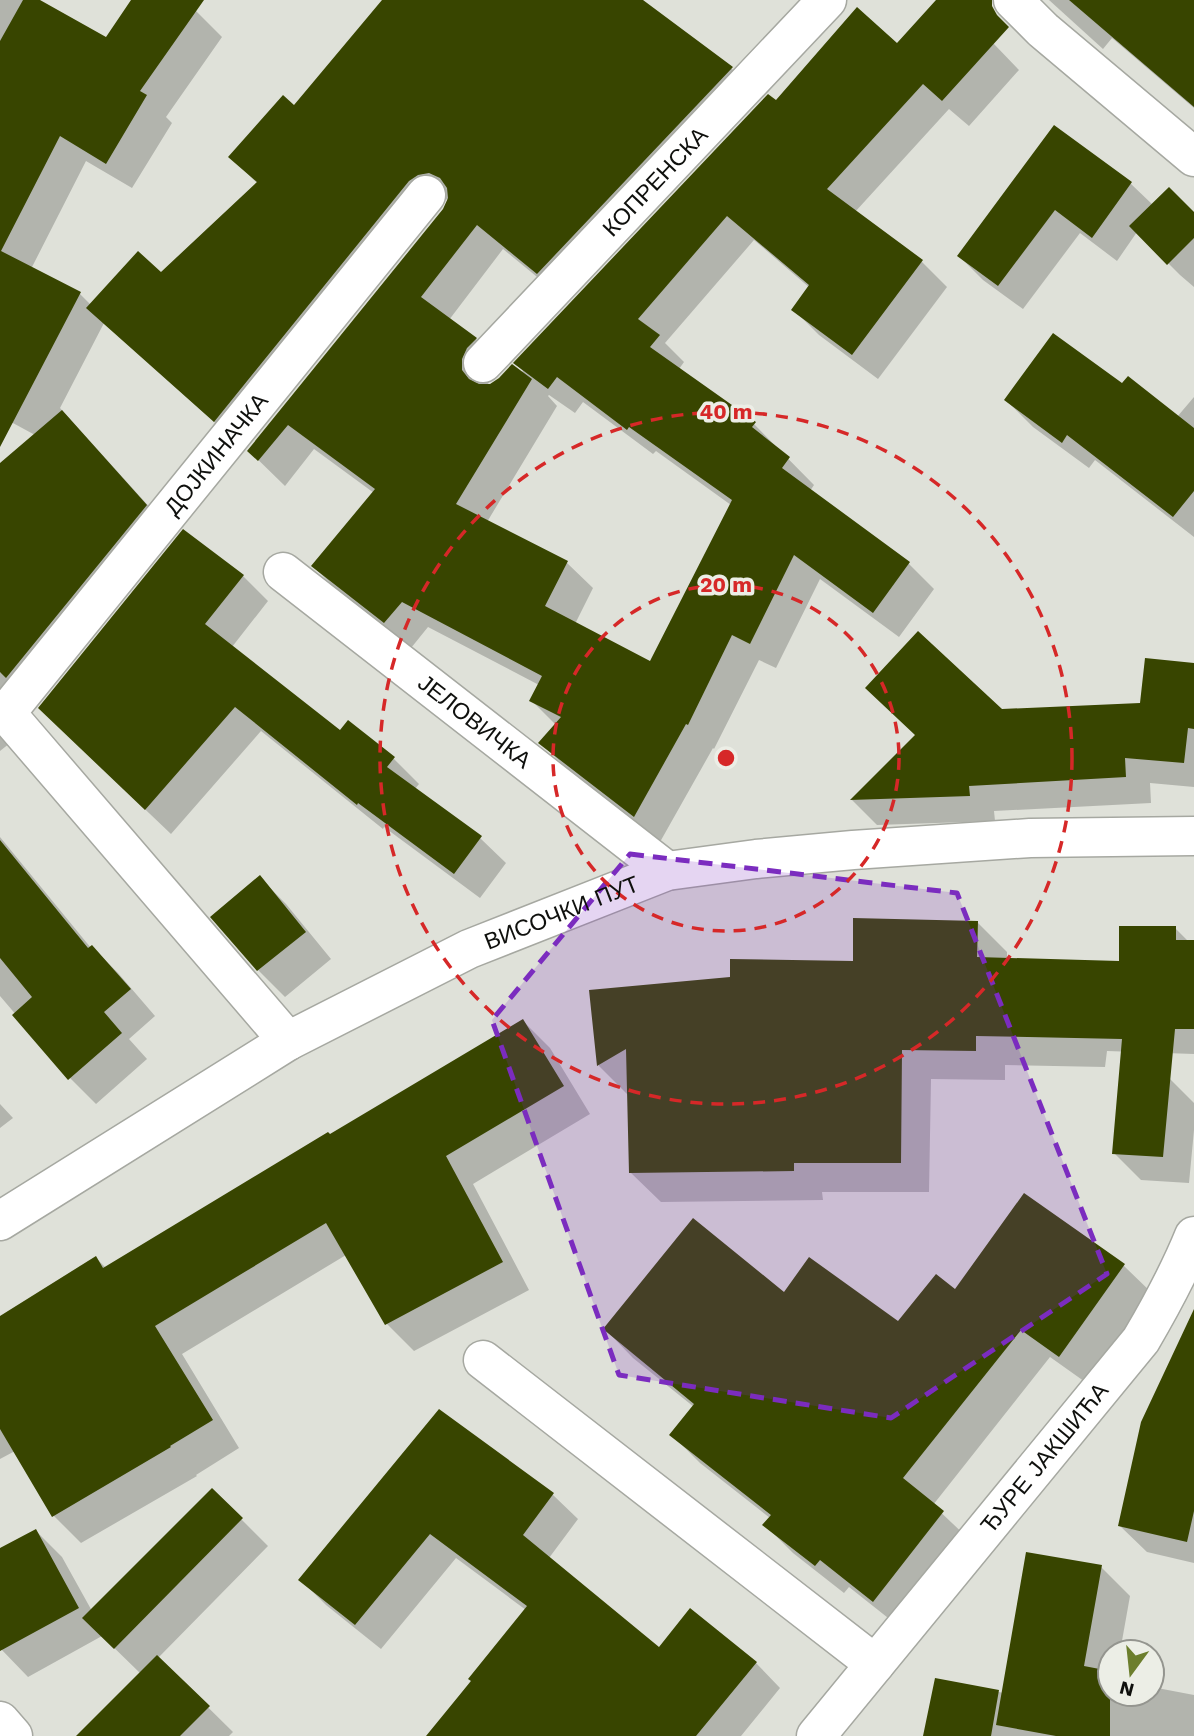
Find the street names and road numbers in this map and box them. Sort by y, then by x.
street label: КОПРЕНСКА [597,121,714,242]
street label: ДОЈКИНАЧКА [159,387,274,521]
street label: ЈЕЛОВИЧКА [413,669,537,774]
street label: ВИСОЧКИ ПУТ [480,870,643,956]
street label: ЂУРЕ ЈАКШИЋА [975,1377,1115,1538]

